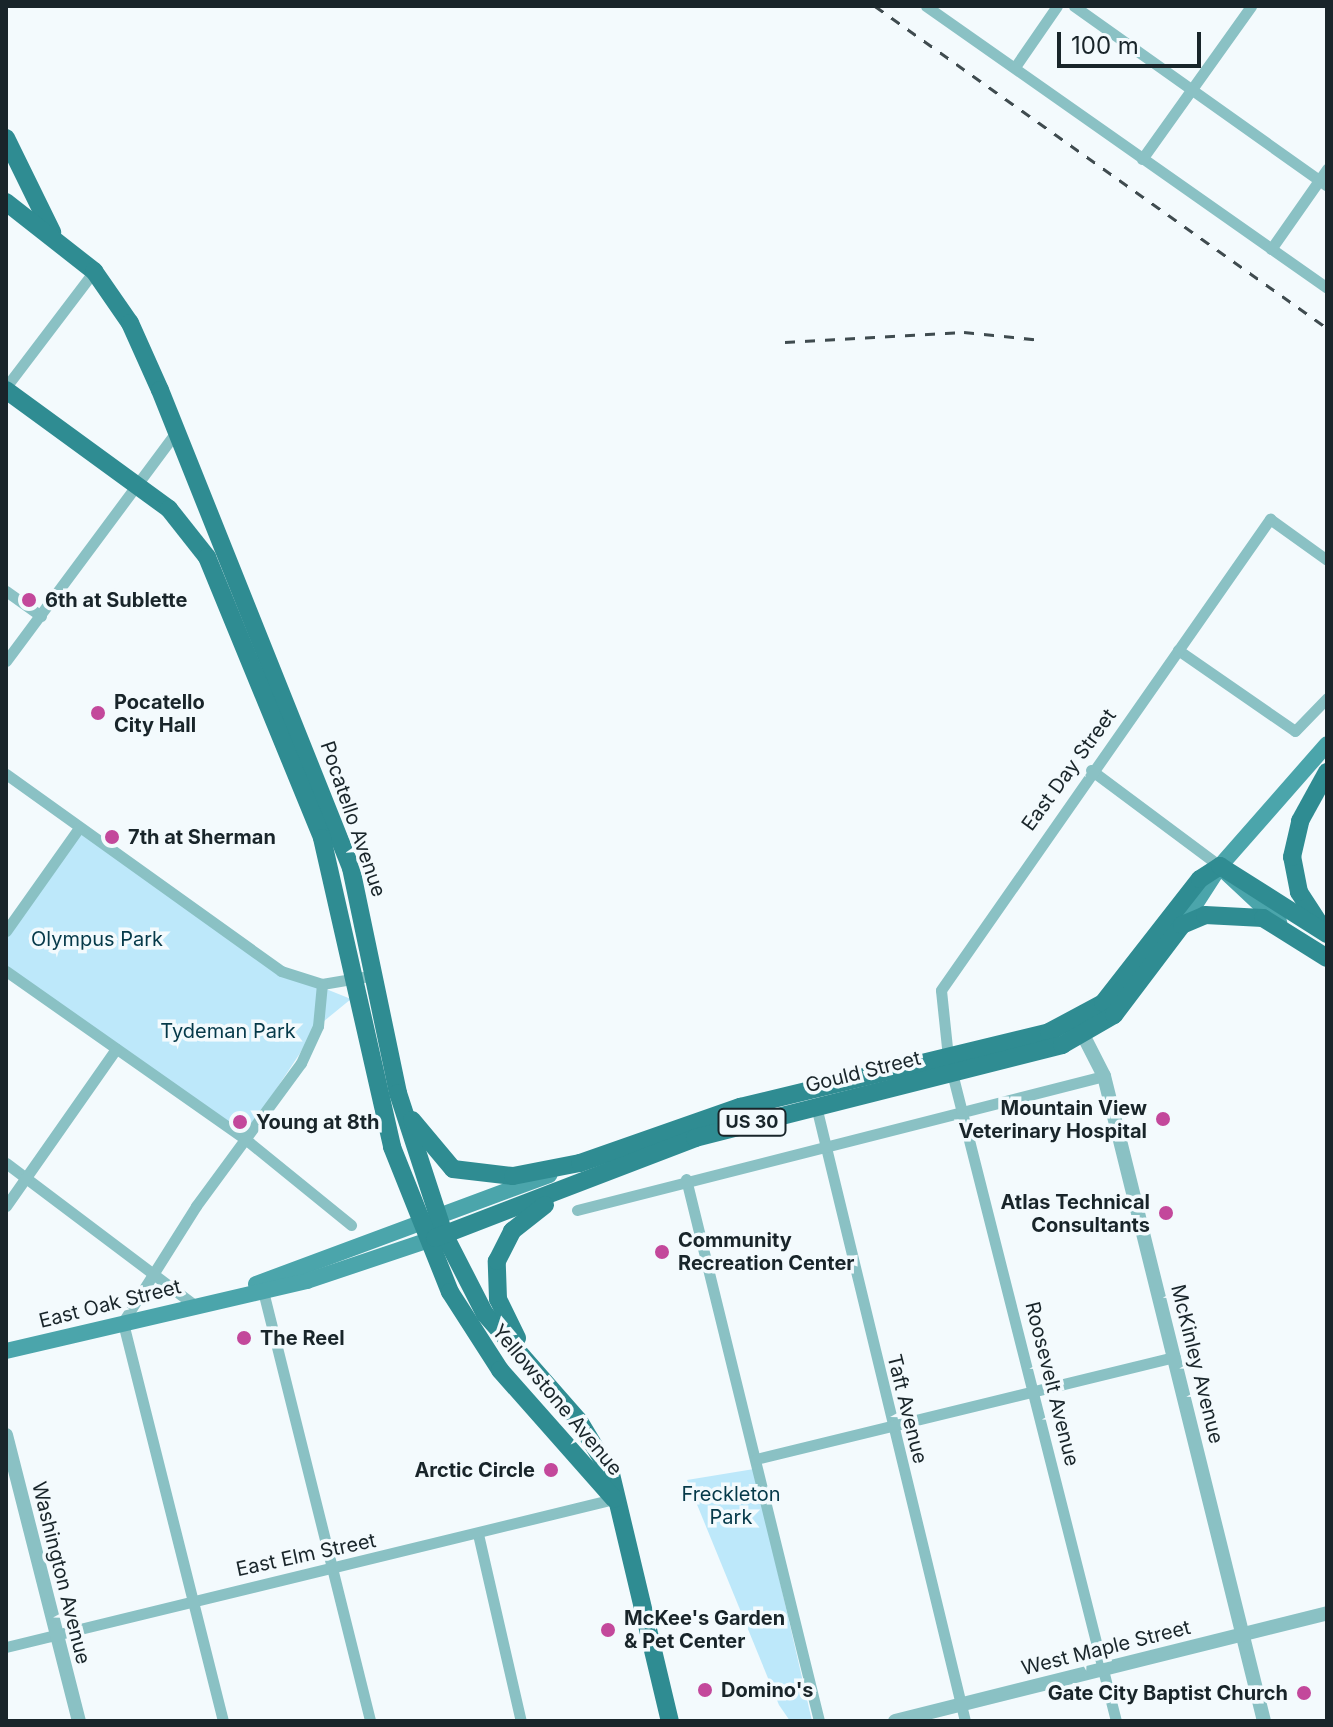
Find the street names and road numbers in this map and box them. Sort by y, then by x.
street label: East Day Street [1017,704,1121,836]
street label: Pocatello Avenue [315,738,391,900]
street label: Gould Street [803,1046,923,1098]
road number: US 30 [716,1108,788,1136]
street label: East Oak Street [36,1275,184,1333]
street label: McKinley Avenue [1166,1282,1228,1446]
street label: Roosevelt Avenue [1020,1299,1084,1469]
street label: Yellowstone Avenue [487,1320,627,1480]
street label: Taft Avenue [882,1352,932,1466]
street label: Washington Avenue [27,1479,95,1667]
street label: East Elm Street [234,1528,378,1582]
street label: West Maple Street [1019,1615,1193,1681]

